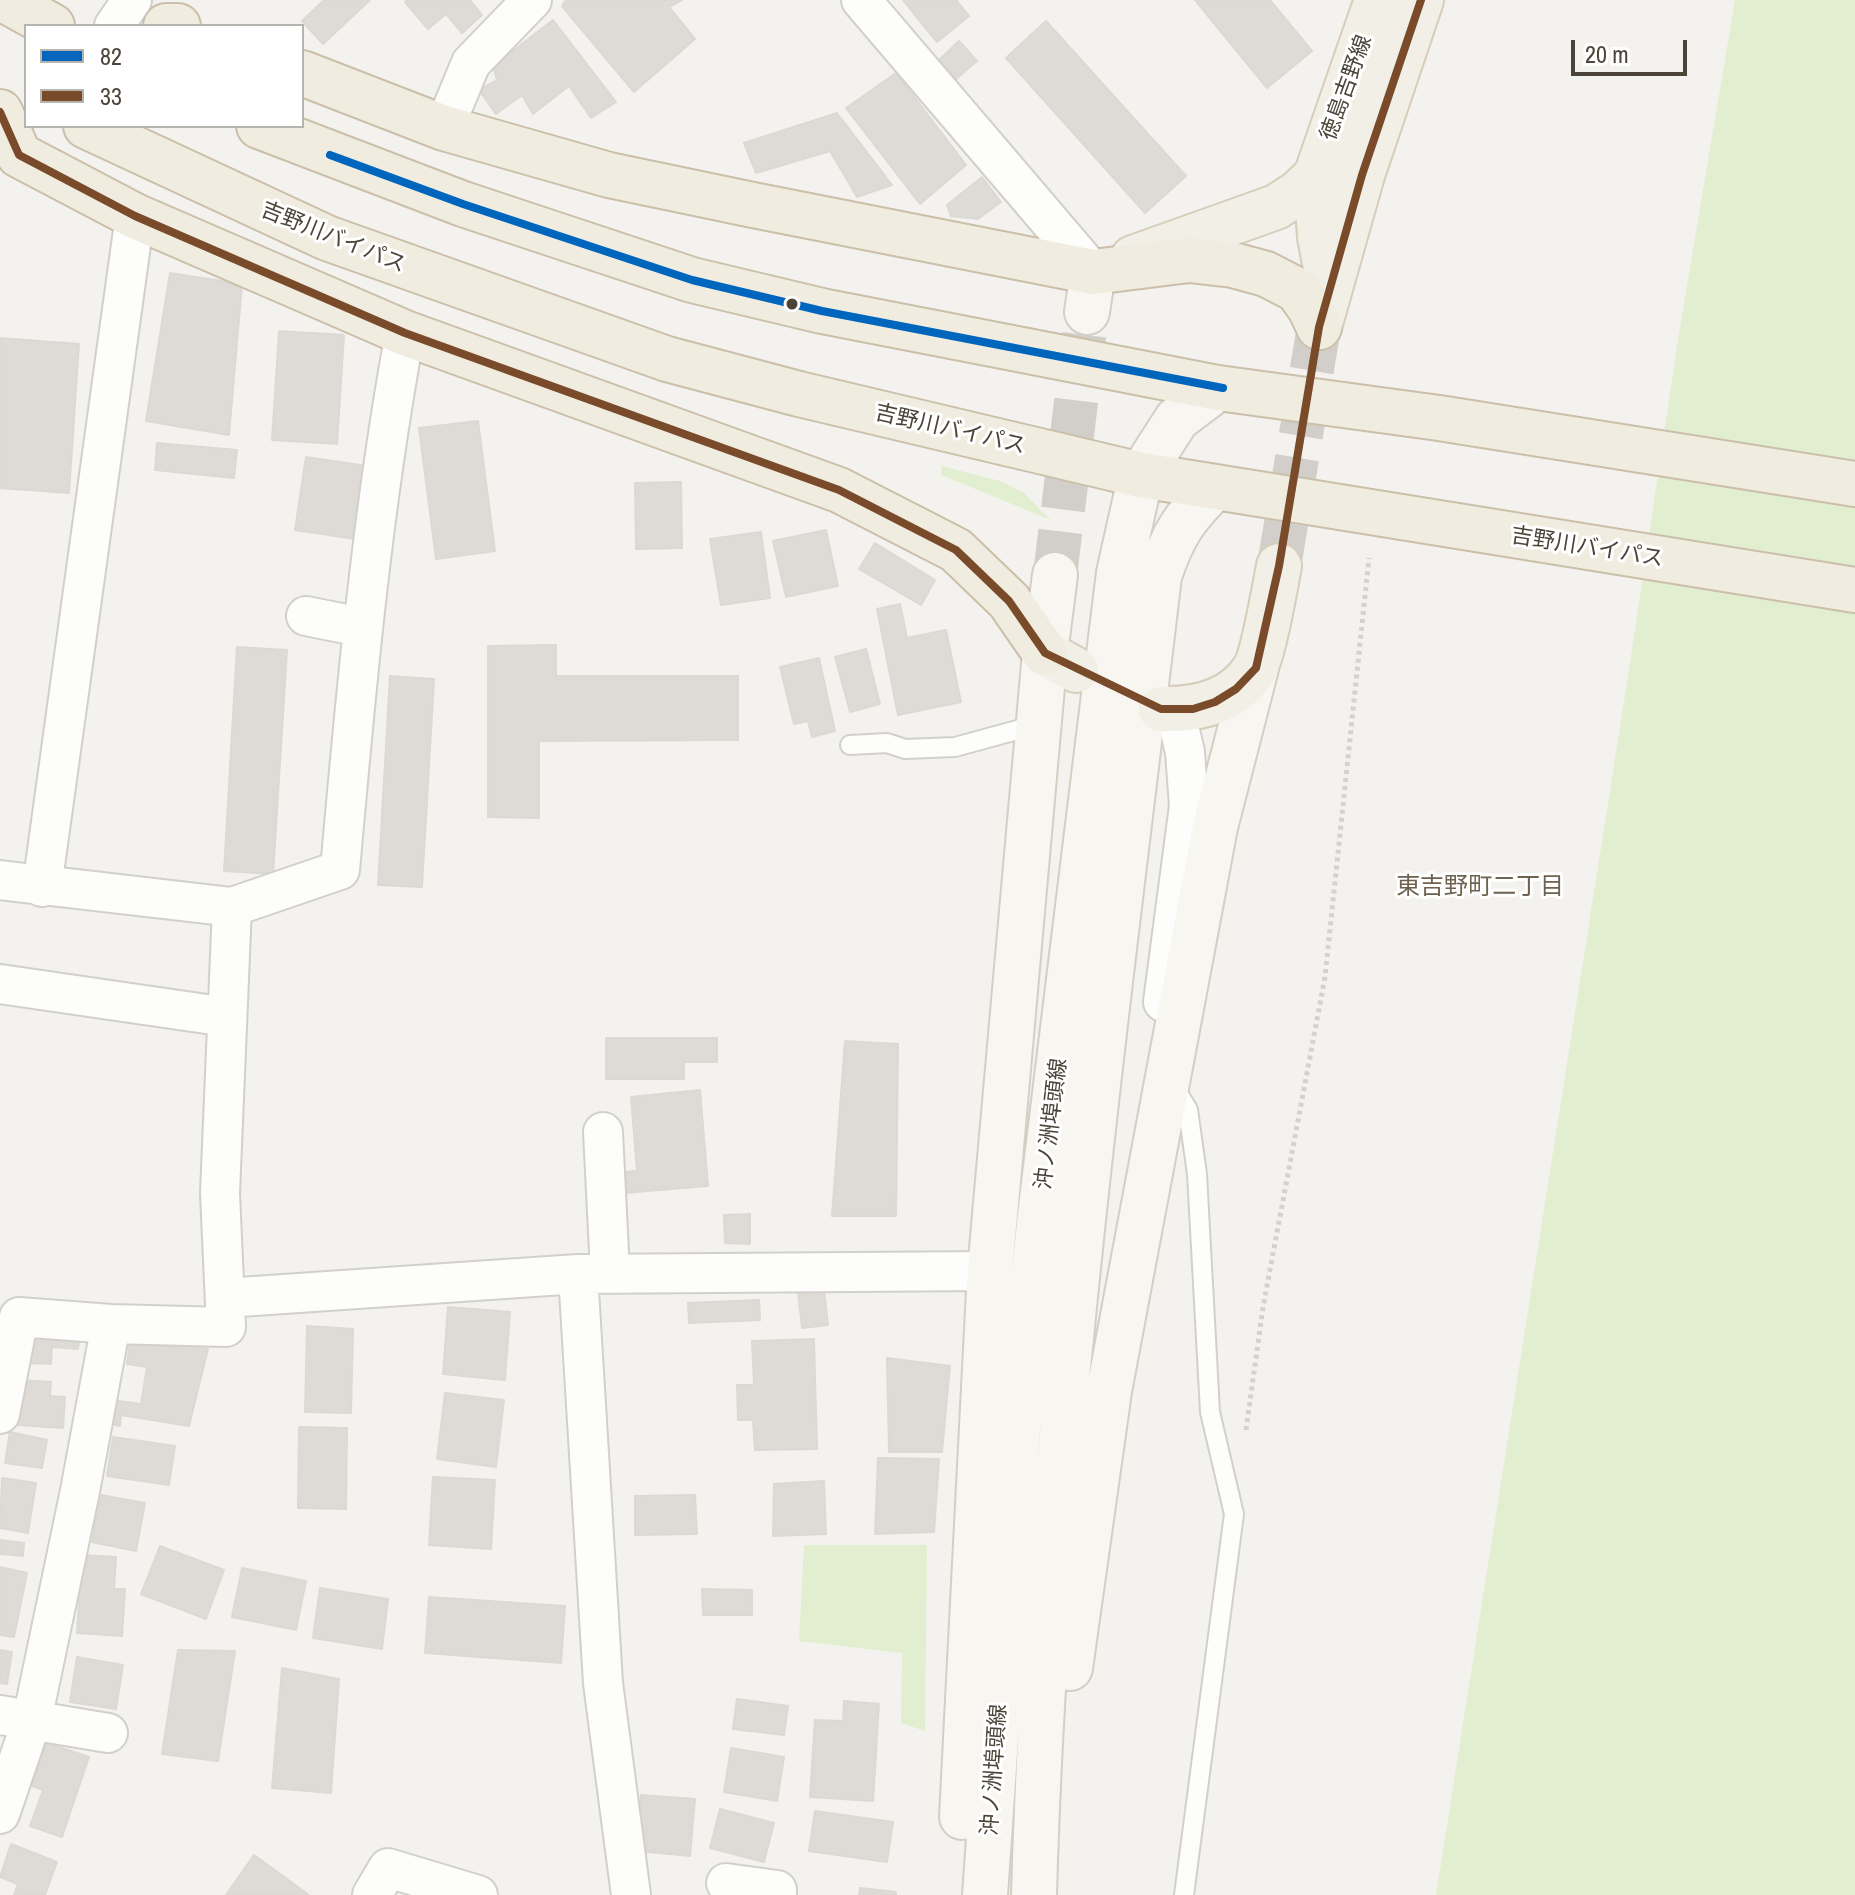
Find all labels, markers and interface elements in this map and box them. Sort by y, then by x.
legend [24,24,304,128]
scale bar [1575,24,1691,74]
street label: 徳島吉野線 [1316,32,1378,144]
text: 20 m [1585,38,1629,70]
text: 82 [100,40,122,72]
text: 33 [100,80,122,112]
street label: 吉野川バイパス [257,197,409,279]
unlabelled marker [784,296,800,312]
street label: 吉野川バイパス [872,400,1028,460]
street label: 吉野川バイパス [1509,523,1665,573]
district label: 東吉野町二丁目 [1396,874,1564,902]
street label: 沖ノ洲埠頭線 [1031,1057,1073,1191]
street label: 沖ノ洲埠頭線 [977,1703,1013,1837]

